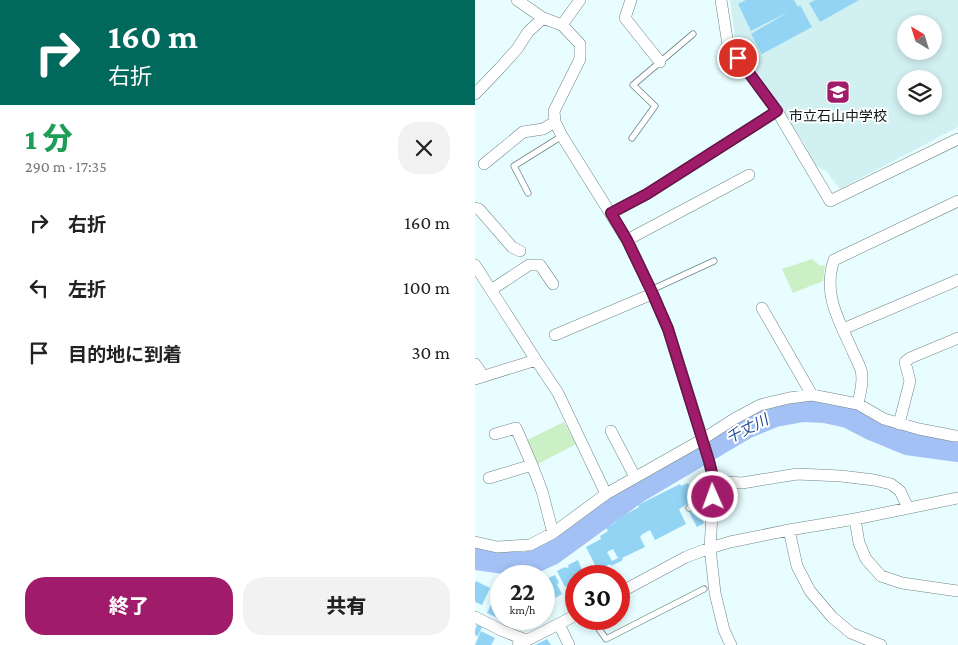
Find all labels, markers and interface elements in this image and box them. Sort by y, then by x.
north arrow [897,15,943,60]
map controls [897,15,942,115]
text: 160 m [108,17,198,56]
icon: right [25,20,90,85]
pin [717,37,759,79]
icon: arrive [724,44,752,72]
text: 右折 [108,64,152,89]
button: layers [897,70,942,115]
school or university icon: 市立石山中学校 [825,79,851,105]
place label: 市立石山中学校 [789,108,887,124]
text: 1 分 [25,122,73,155]
button: close [398,122,450,174]
text: 290 m · 17:35 [25,158,107,175]
icon: right [25,209,53,237]
text: 160 m [404,212,450,233]
text: 右折 [68,214,106,235]
icon: left [25,274,53,302]
text: 100 m [403,277,450,298]
text: 左折 [68,279,106,300]
icon: arrive [25,339,53,367]
text: 30 m [411,342,450,363]
text: 目的地に到着 [68,344,182,365]
water label: 千丈川 [723,411,772,446]
position arrow [686,470,738,522]
speed limit sign: 30 [565,565,630,630]
button: 終了 [25,577,233,635]
button: 共有 [243,577,450,635]
text: 22 [510,578,535,605]
text: km/h [510,603,535,617]

